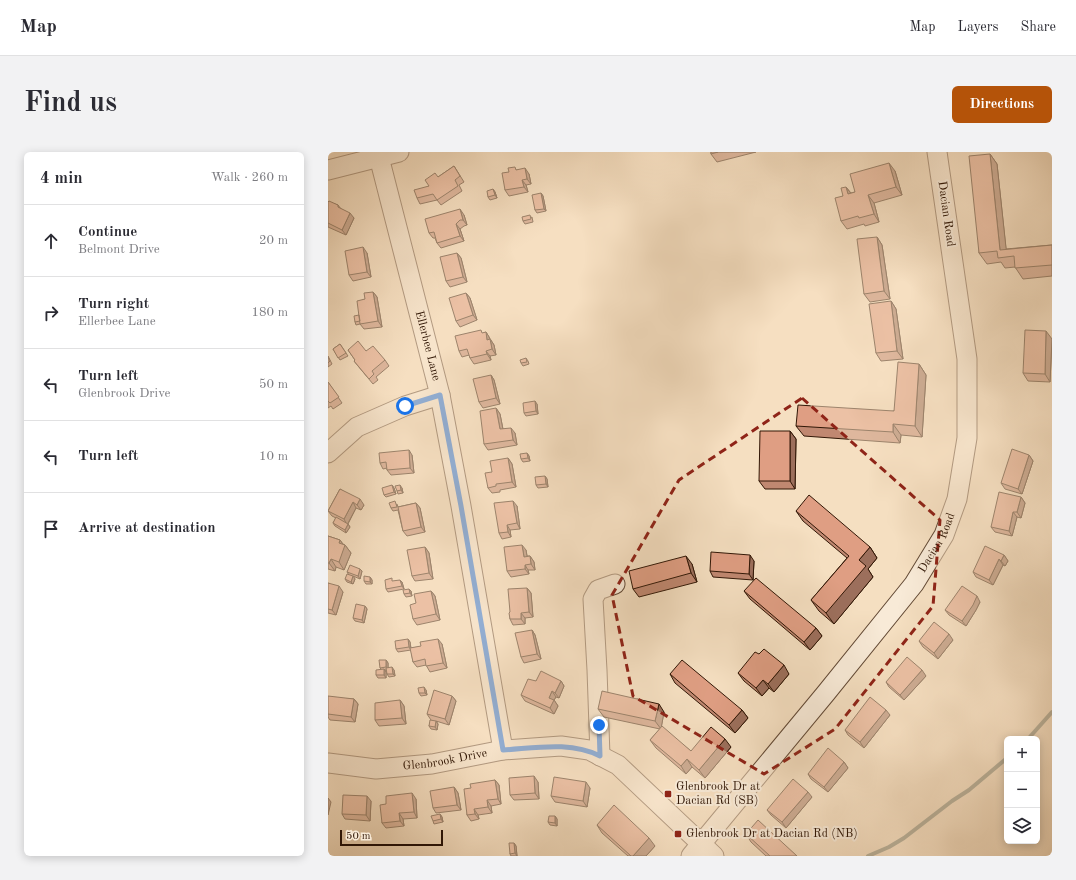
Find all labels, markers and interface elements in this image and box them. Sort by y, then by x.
text: Map [20,18,57,37]
text: Map [910,20,936,34]
text: Layers [958,20,999,34]
text: Share [1021,20,1056,34]
button: Directions [952,86,1052,123]
text: Find us [24,90,117,118]
text: 4 min [40,170,83,187]
text: Walk · 260 m [211,171,288,184]
street label: Dacian Road [935,180,957,248]
text: Continue [78,225,137,240]
icon: ahead [40,230,62,252]
text: 20 m [259,234,288,247]
text: Belmont Drive [78,243,160,256]
text: Turn right [78,297,149,312]
icon: right [40,302,62,324]
text: 180 m [251,306,288,319]
street label: Ellerbee Lane [413,310,442,383]
text: Ellerbee Lane [78,315,156,328]
text: Turn left [78,369,138,384]
icon: left [40,374,62,396]
text: 50 m [259,378,288,391]
text: Glenbrook Drive [78,387,170,400]
route start [396,397,414,415]
icon: left [40,446,62,468]
text: Turn left [78,449,138,464]
text: 10 m [259,450,288,463]
street label: Dacian Road [916,511,957,575]
icon: arrive [40,518,62,540]
text: Arrive at destination [78,521,216,536]
route end [590,716,608,734]
map controls [1004,736,1040,844]
button: + [1004,736,1040,772]
street label: Glenbrook Drive [402,747,489,773]
button: − [1004,772,1040,808]
place label: Glenbrook Dr at Dacian Rd (SB) [676,781,760,807]
marker: Glenbrook Dr at Dacian Rd (SB) [663,789,673,799]
button: layers [1004,808,1040,844]
place label: Glenbrook Dr at Dacian Rd (NB) [686,827,858,840]
scale bar [340,828,443,847]
marker: Glenbrook Dr at Dacian Rd (NB) [673,829,683,839]
text: 50 m [346,831,371,842]

